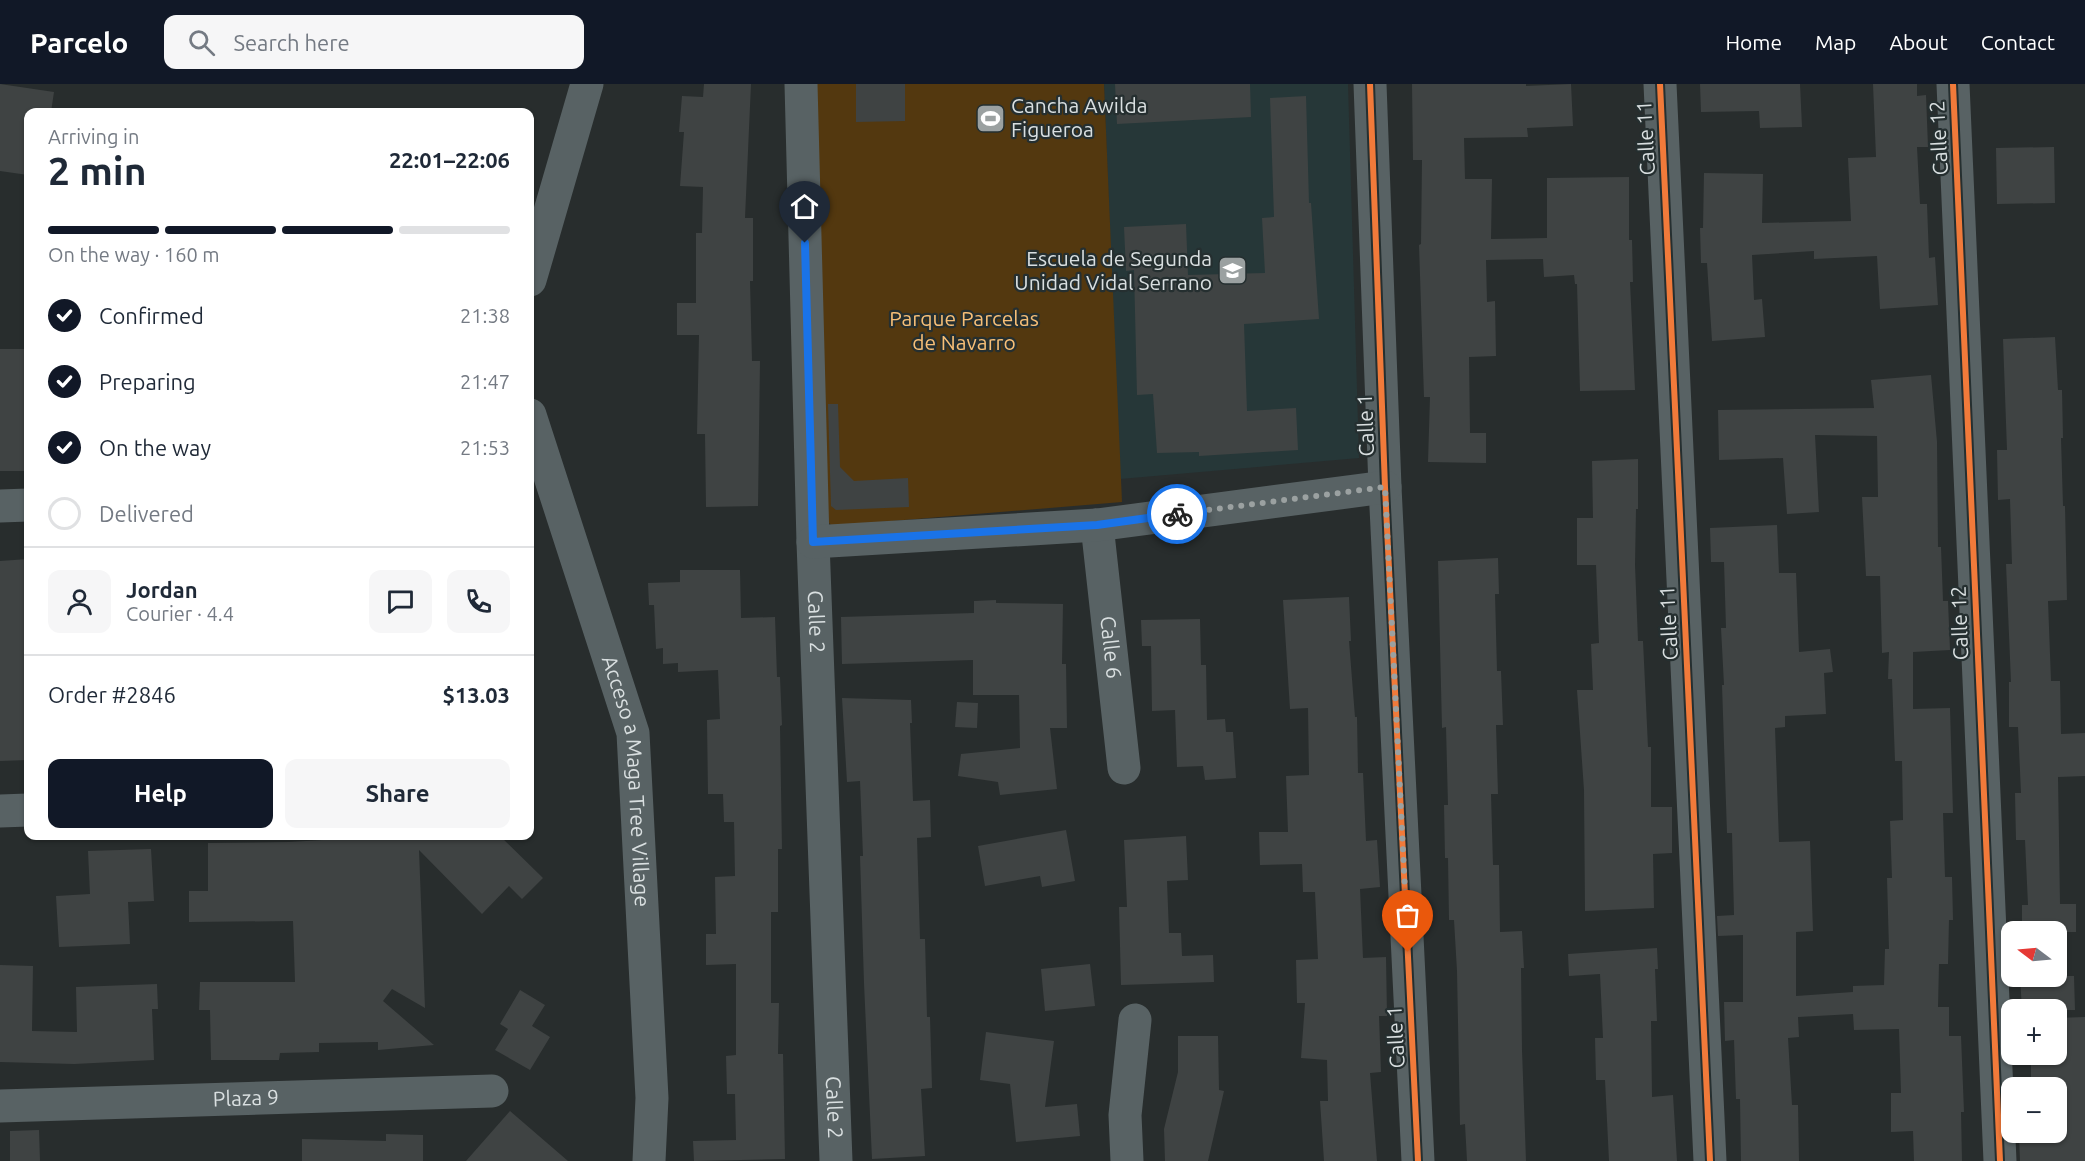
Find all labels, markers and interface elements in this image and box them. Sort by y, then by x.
search box [164,15,584,69]
icon: search [185,26,218,59]
text: Parcelo [30,27,128,58]
text: Search here [233,30,350,55]
text: Home [1725,30,1782,54]
text: Map [1815,30,1856,54]
text: About [1889,30,1948,54]
text: Contact [1981,30,2055,54]
place label: Cancha Awilda Figueroa [1011,93,1147,141]
street label: Calle 11 [1631,100,1659,176]
street label: Calle 12 [1924,100,1952,176]
sports icon: Cancha Awilda Figueroa [974,102,1006,134]
text: Arriving in [48,125,139,148]
text: 22:01–22:06 [389,147,510,172]
text: 2 min [48,149,147,192]
pin [779,181,830,243]
icon: home [788,190,821,223]
text: On the way · 160 m [48,243,220,266]
place label: Escuela de Segunda Unidad Vidal Serrano [1014,246,1212,294]
school or university icon: Escuela de Segunda Unidad Vidal Serrano [1217,255,1249,287]
icon: check [48,299,81,332]
text: Confirmed [99,303,204,328]
text: 21:38 [460,304,510,327]
park label: Parque Parcelas de Navarro [889,306,1039,354]
icon: check [48,365,81,398]
text: Preparing [99,369,196,394]
text: 21:47 [460,370,510,393]
street label: Calle 1 [1352,393,1378,457]
icon: check [48,431,81,464]
text: On the way [99,435,211,460]
text: 21:53 [460,436,510,459]
courier [1147,484,1207,544]
icon: bike [1161,498,1194,531]
text: Delivered [99,501,194,526]
button: person [48,570,111,633]
button: chat [369,570,432,633]
button: phone [447,570,510,633]
text: Jordan [126,577,198,602]
street label: Calle 11 [1654,585,1682,661]
street label: Calle 12 [1946,585,1972,661]
street label: Calle 2 [804,590,830,654]
text: Courier · 4.4 [126,602,234,625]
street label: Calle 6 [1096,615,1127,680]
street label: Acceso a Maga Tree Village [598,652,655,907]
text: Order #2846 [48,682,176,707]
text: $13.03 [443,682,510,707]
button: Help [48,759,273,828]
button: Share [285,759,510,828]
pin [1382,890,1433,952]
icon: bag [1391,899,1424,932]
north arrow [2001,921,2067,987]
map controls [2001,921,2067,1143]
button: + [2001,999,2067,1065]
street label: Calle 1 [1381,1005,1409,1069]
street label: Calle 2 [822,1075,848,1139]
button: − [2001,1077,2067,1143]
street label: Plaza 9 [213,1085,279,1111]

